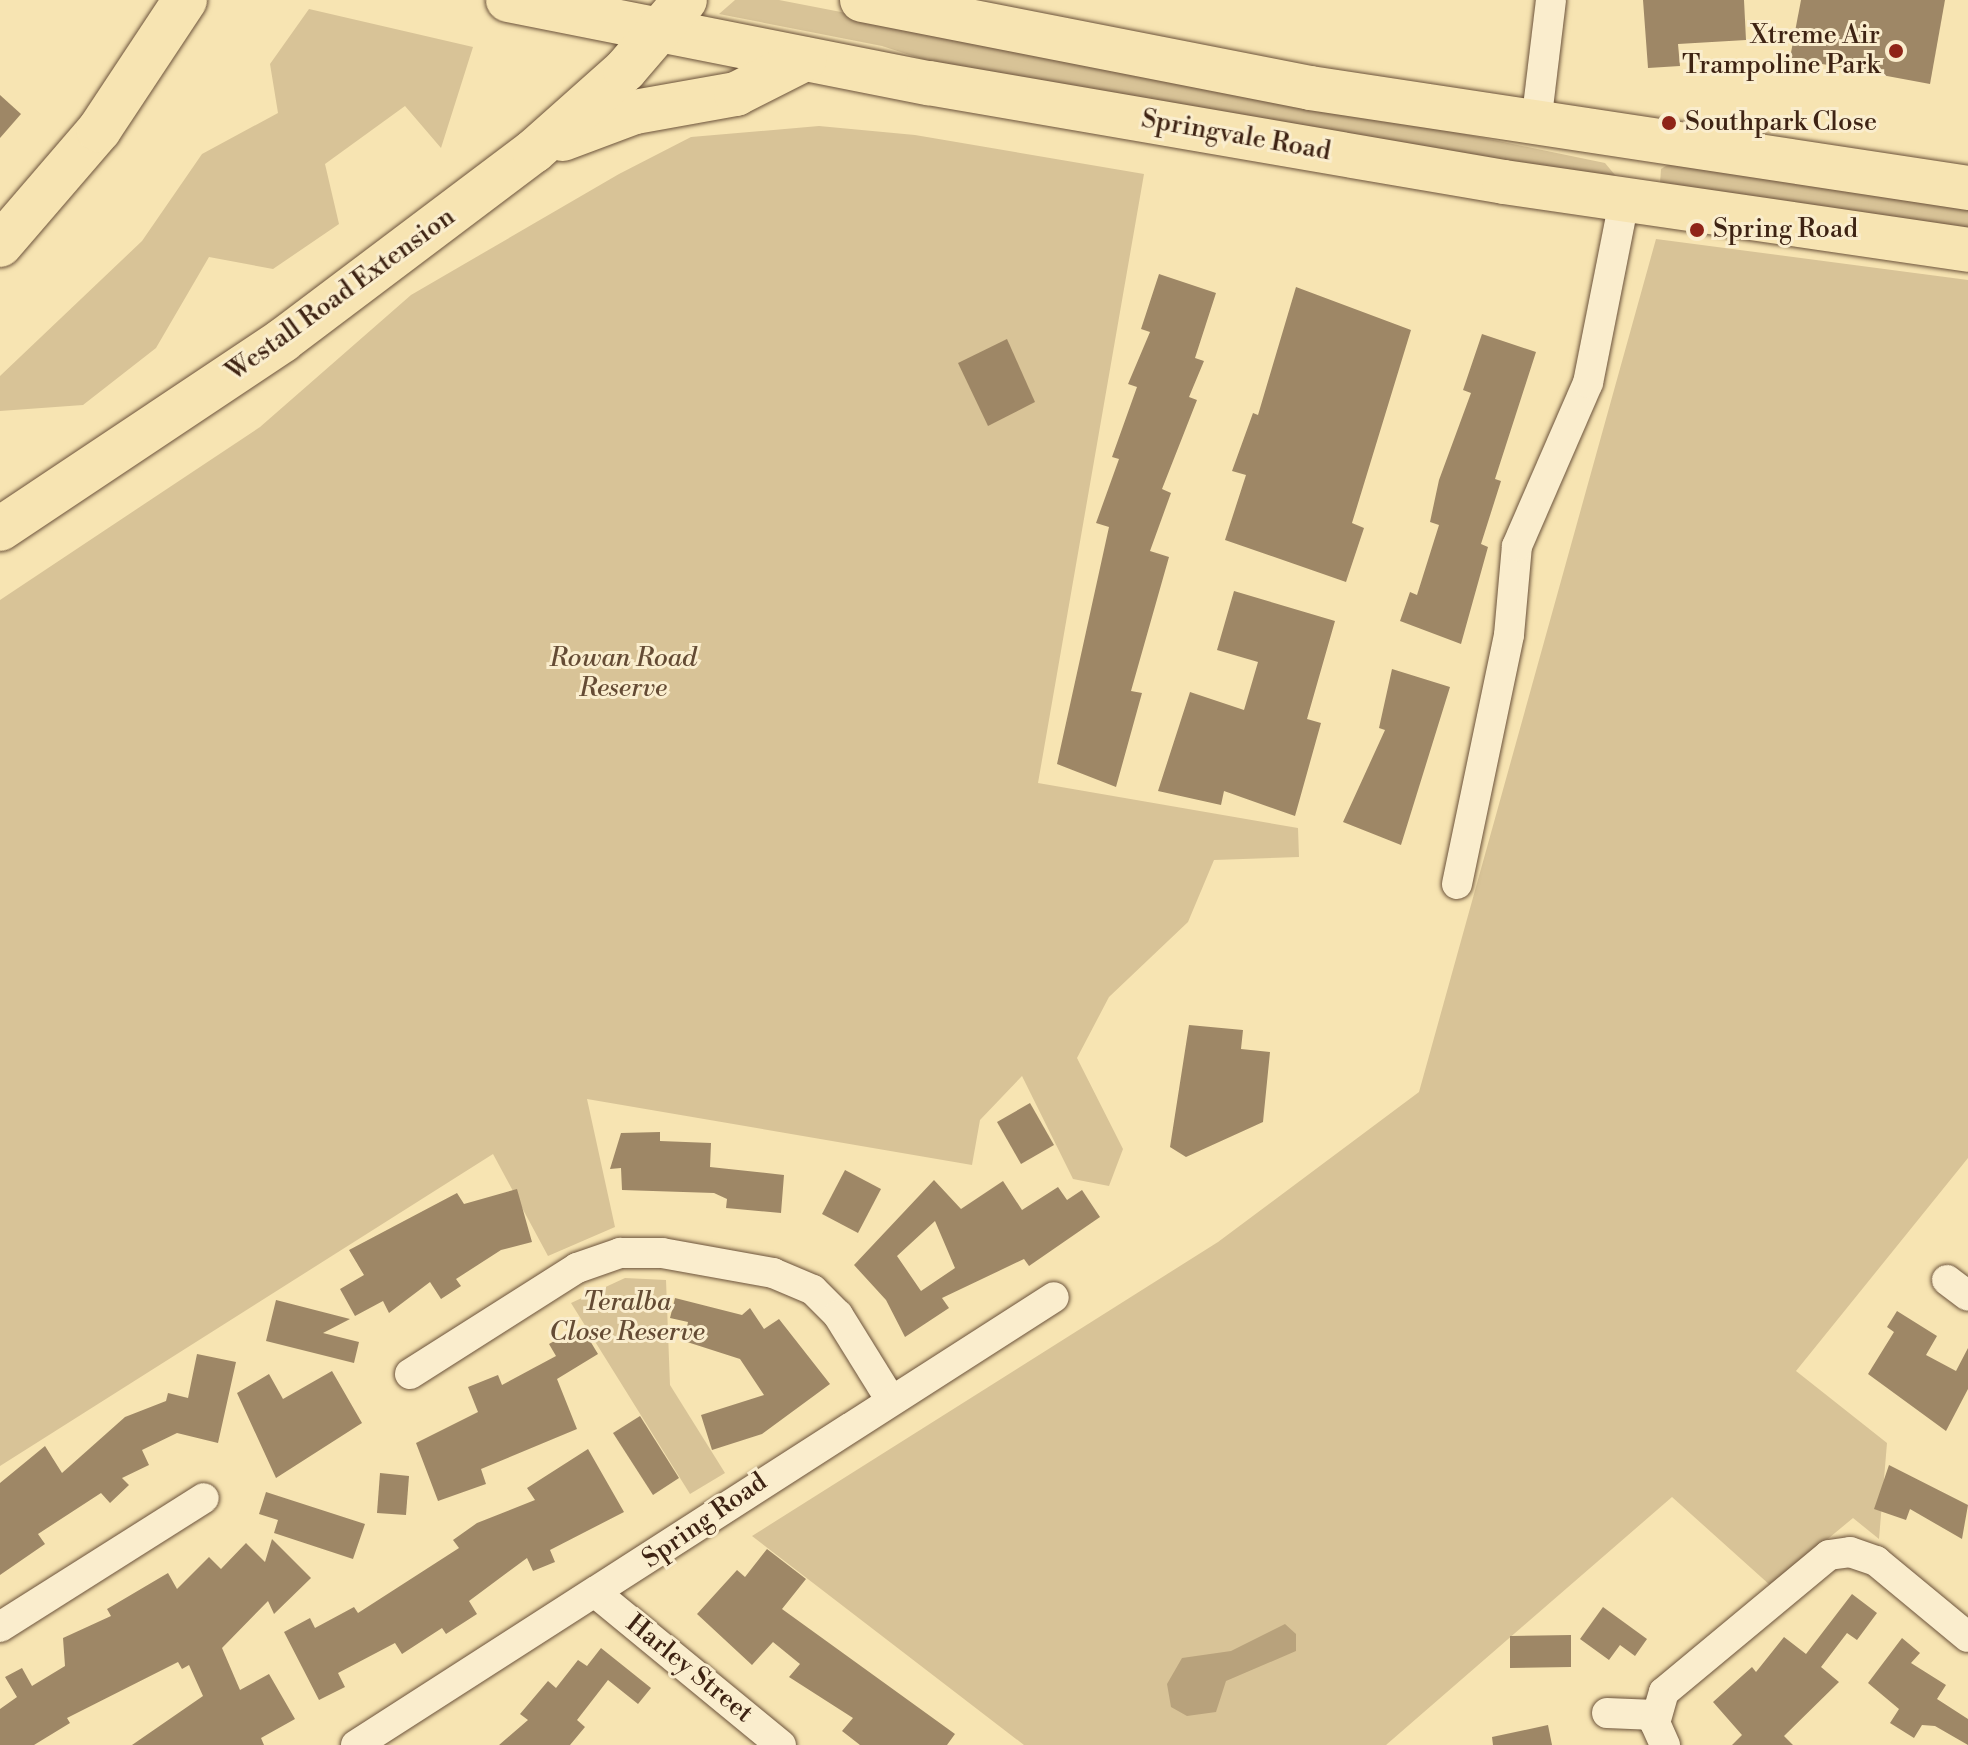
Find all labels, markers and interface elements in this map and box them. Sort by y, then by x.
place label: Xtreme Air Trampoline Park [1682,20,1880,82]
marker: Xtreme Air Trampoline Park [1887,42,1905,60]
street label: Springvale Road [1139,104,1333,168]
place label: Southpark Close [1685,107,1877,139]
marker: Southpark Close [1660,114,1678,132]
street label: Westall Road Extension [221,202,461,388]
place label: Spring Road [1713,214,1858,246]
marker: Spring Road [1688,221,1706,239]
park label: Rowan Road Reserve [549,643,697,704]
park label: Teralba Close Reserve [549,1287,705,1348]
street label: Spring Road [637,1467,773,1575]
street label: Harley Street [619,1608,759,1730]

